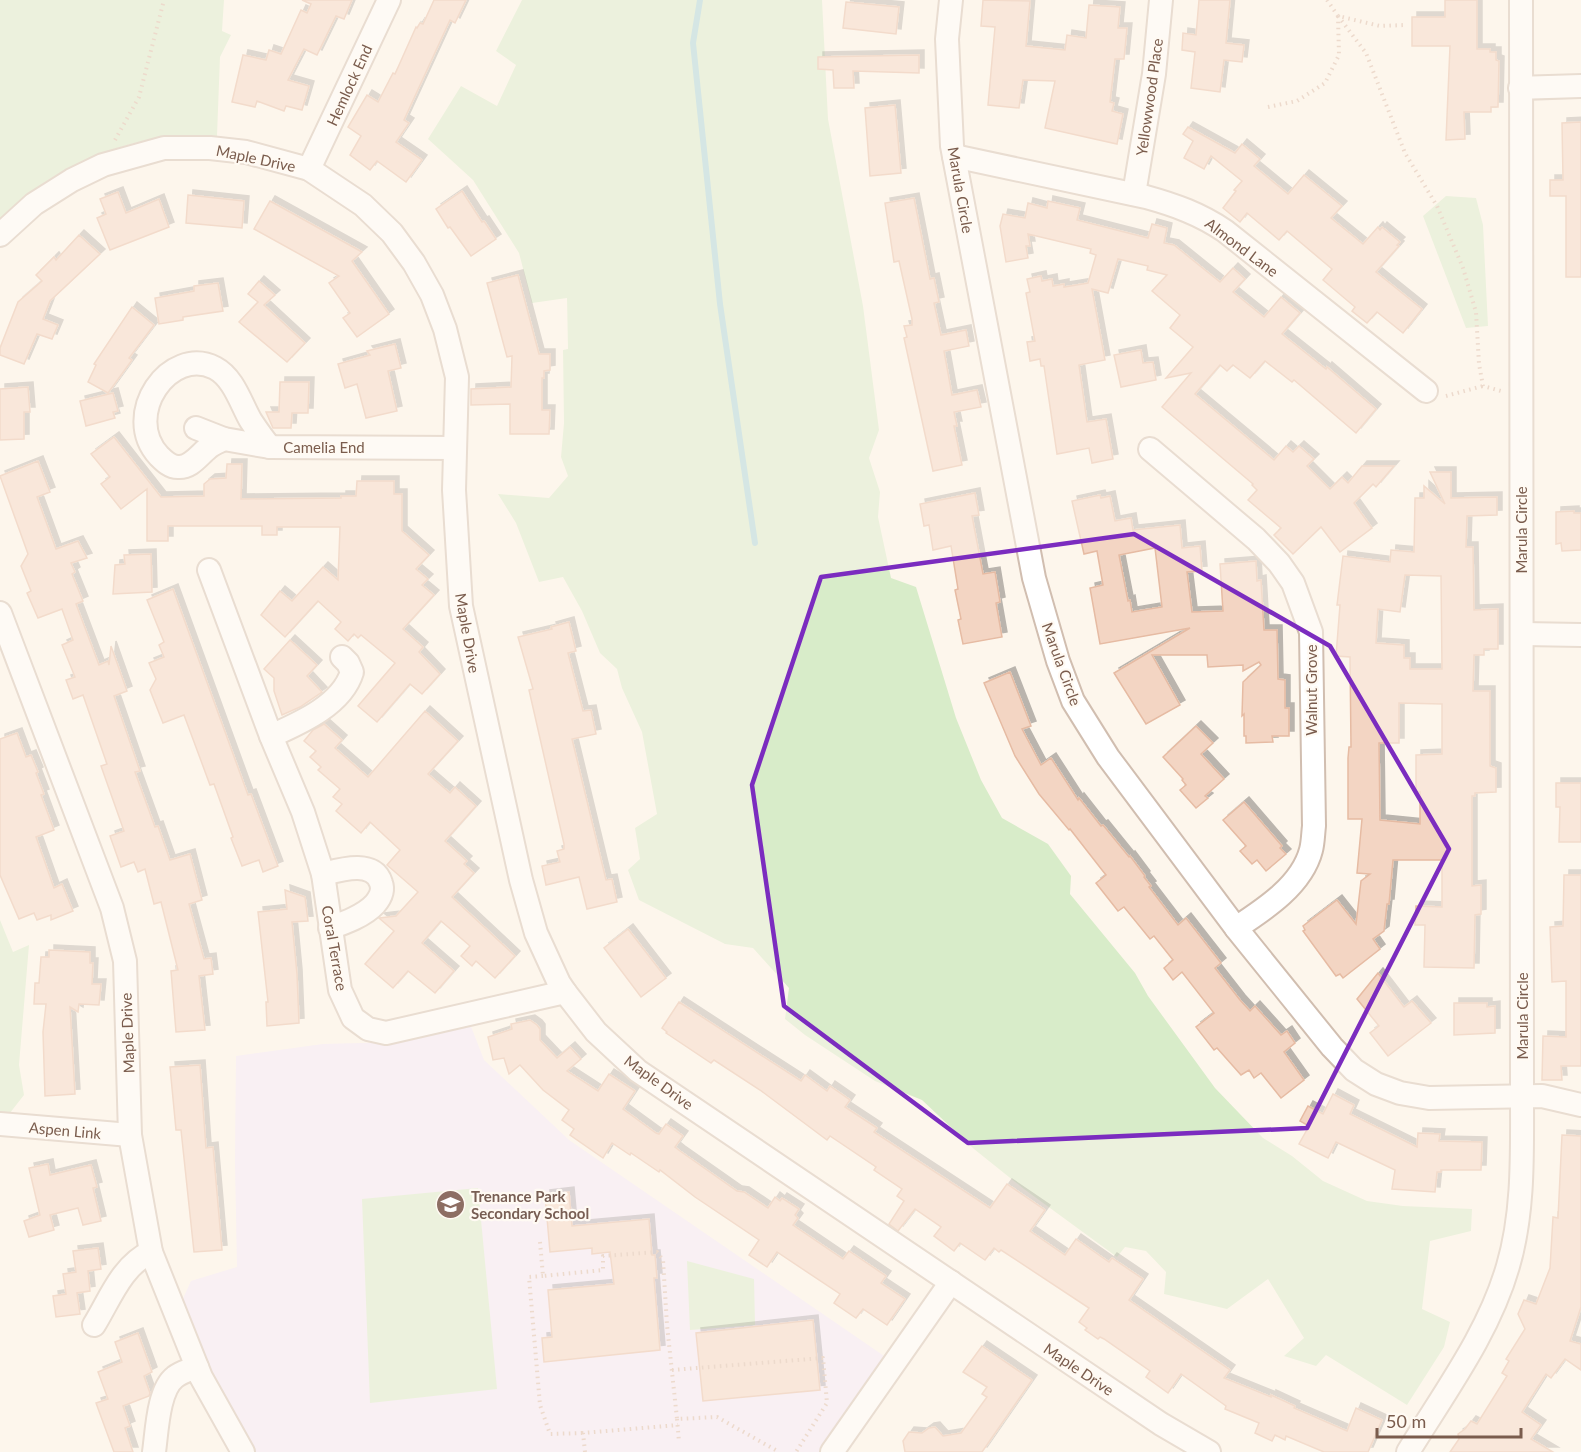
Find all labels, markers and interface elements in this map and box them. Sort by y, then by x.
street label: Yellowwood Place [1132,37,1166,157]
street label: Hemlock End [322,42,376,128]
street label: Maple Drive [215,141,297,175]
street label: Marula Circle [945,145,977,235]
street label: Almond Lane [1202,214,1282,280]
street label: Camelia End [283,438,365,456]
street label: Marula Circle [1512,486,1530,574]
street label: Maple Drive [452,592,484,674]
street label: Marula Circle [1039,620,1085,708]
street label: Walnut Grove [1302,644,1320,736]
street label: Coral Terrace [319,904,351,992]
street label: Marula Circle [1513,972,1531,1060]
street label: Maple Drive [117,992,137,1074]
street label: Maple Drive [621,1051,697,1113]
street label: Aspen Link [28,1118,102,1142]
place label: Trenance Park Secondary School [471,1187,589,1222]
school or university icon: Trenance Park Secondary School [434,1189,466,1221]
street label: Maple Drive [1041,1339,1118,1399]
scale bar [1377,1401,1521,1439]
text: 50 m [1386,1410,1426,1432]

